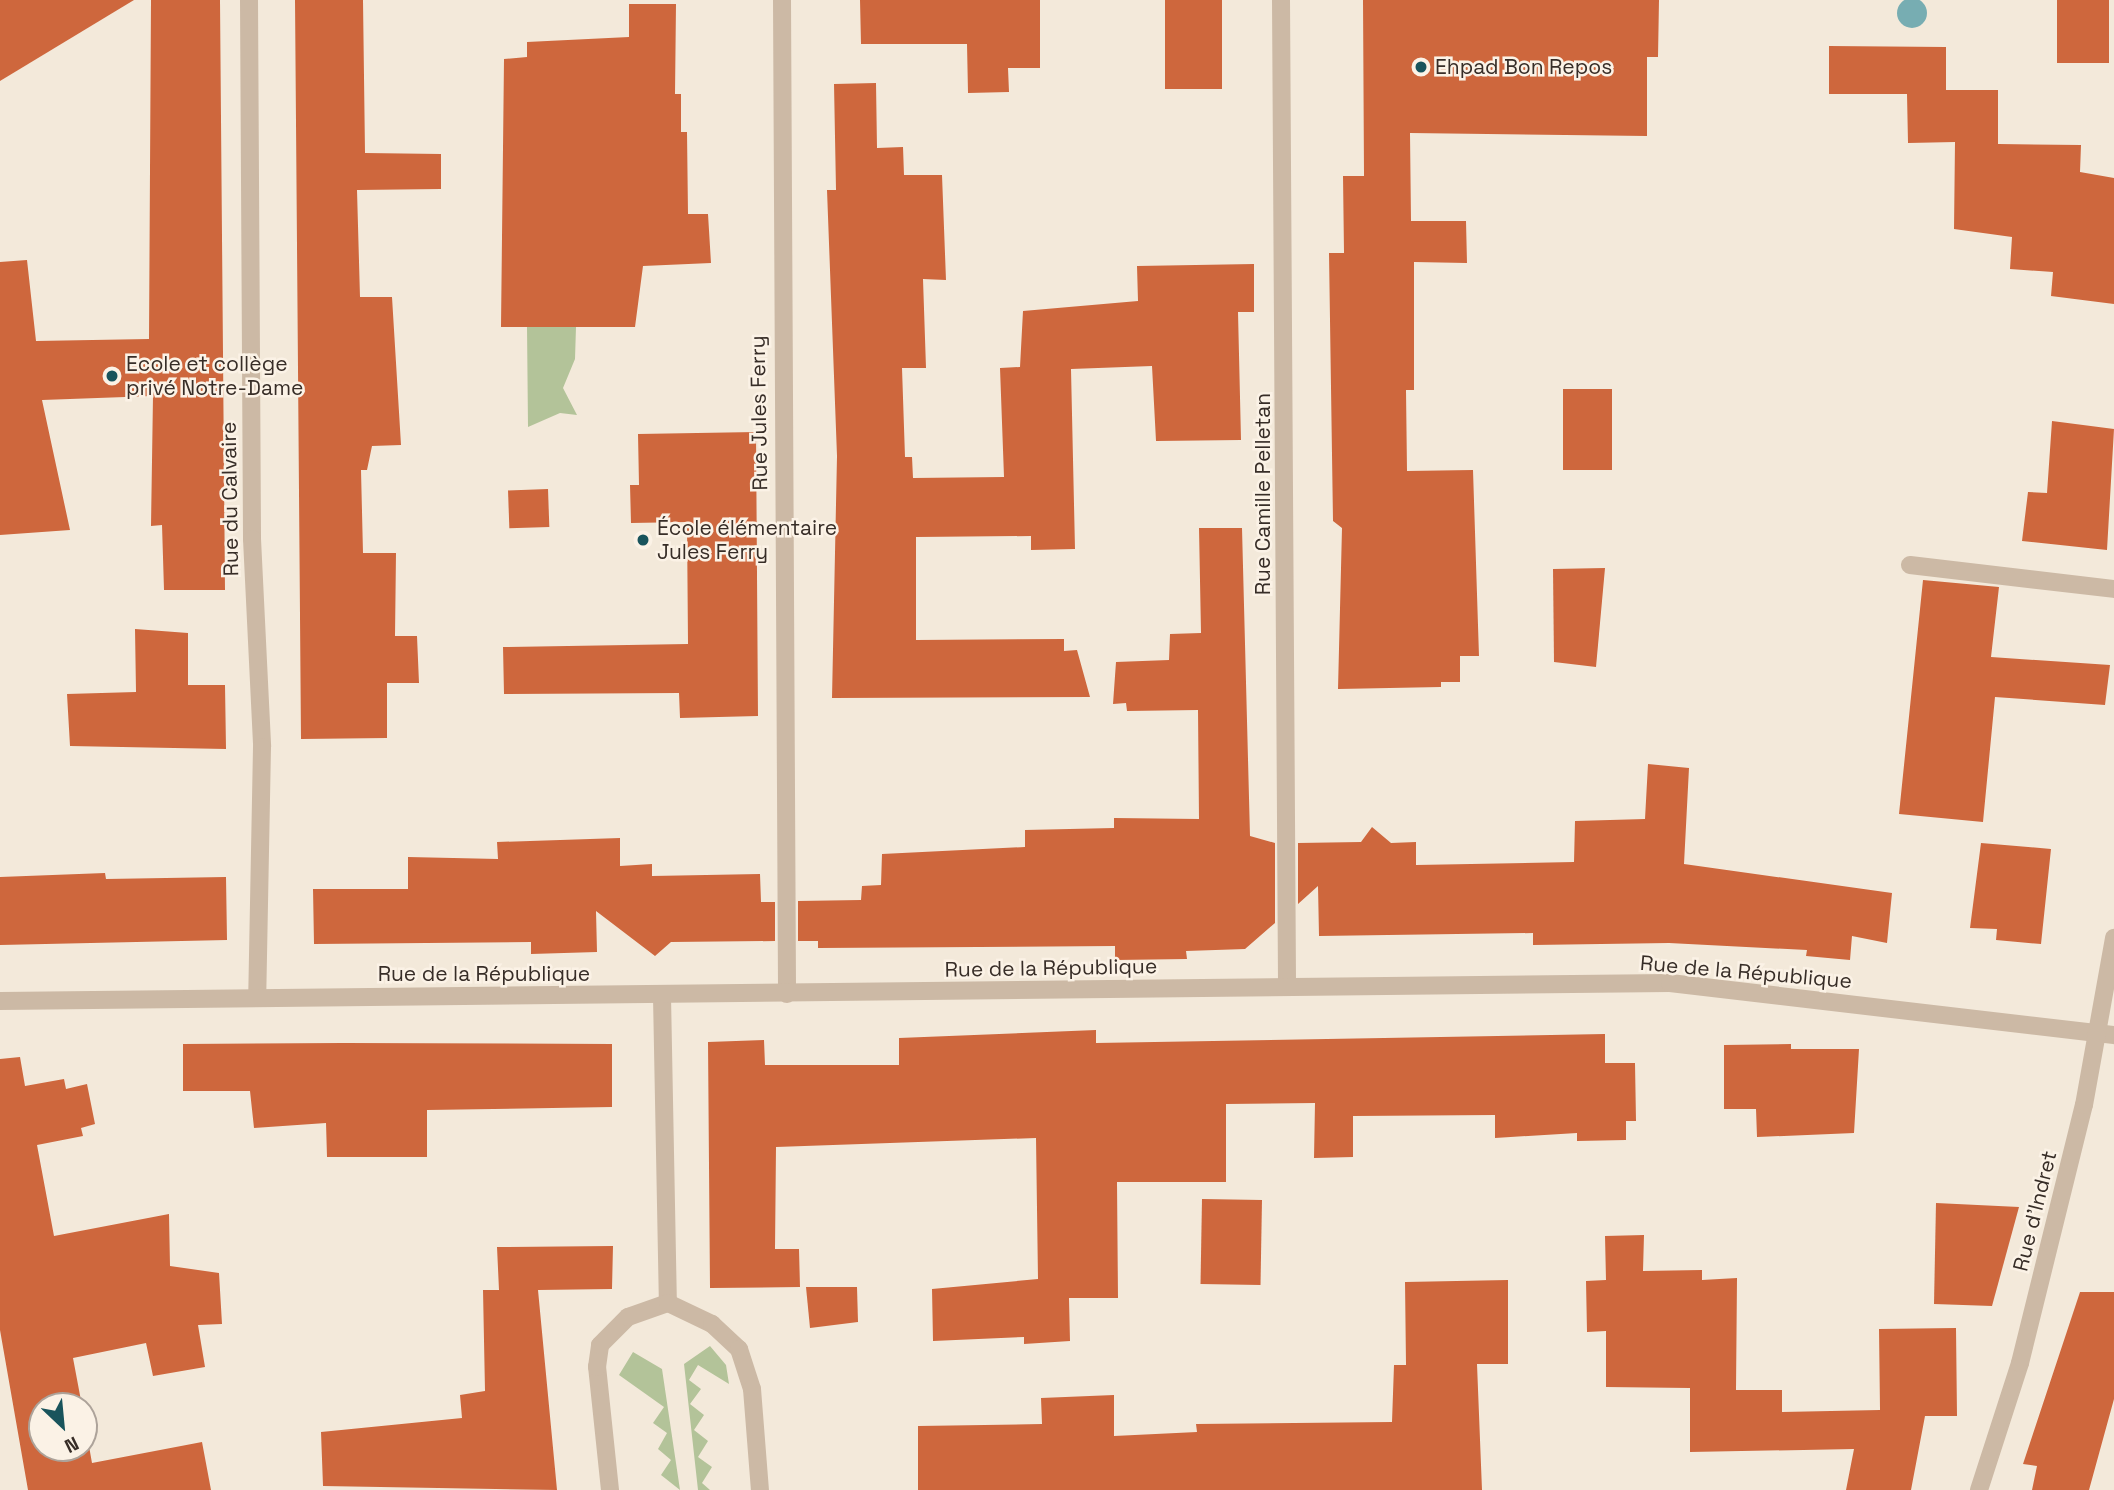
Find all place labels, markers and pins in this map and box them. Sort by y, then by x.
place label: Ehpad Bon Repos [1435,54,1612,80]
marker: Ehpad Bon Repos [1413,59,1429,75]
place label: Ecole et collège privé Notre-Dame [126,351,303,401]
marker: Ecole et collège privé Notre-Dame [104,368,120,384]
place label: École élémentaire Jules Ferry [657,515,837,565]
marker: École élémentaire Jules Ferry [635,532,651,548]

